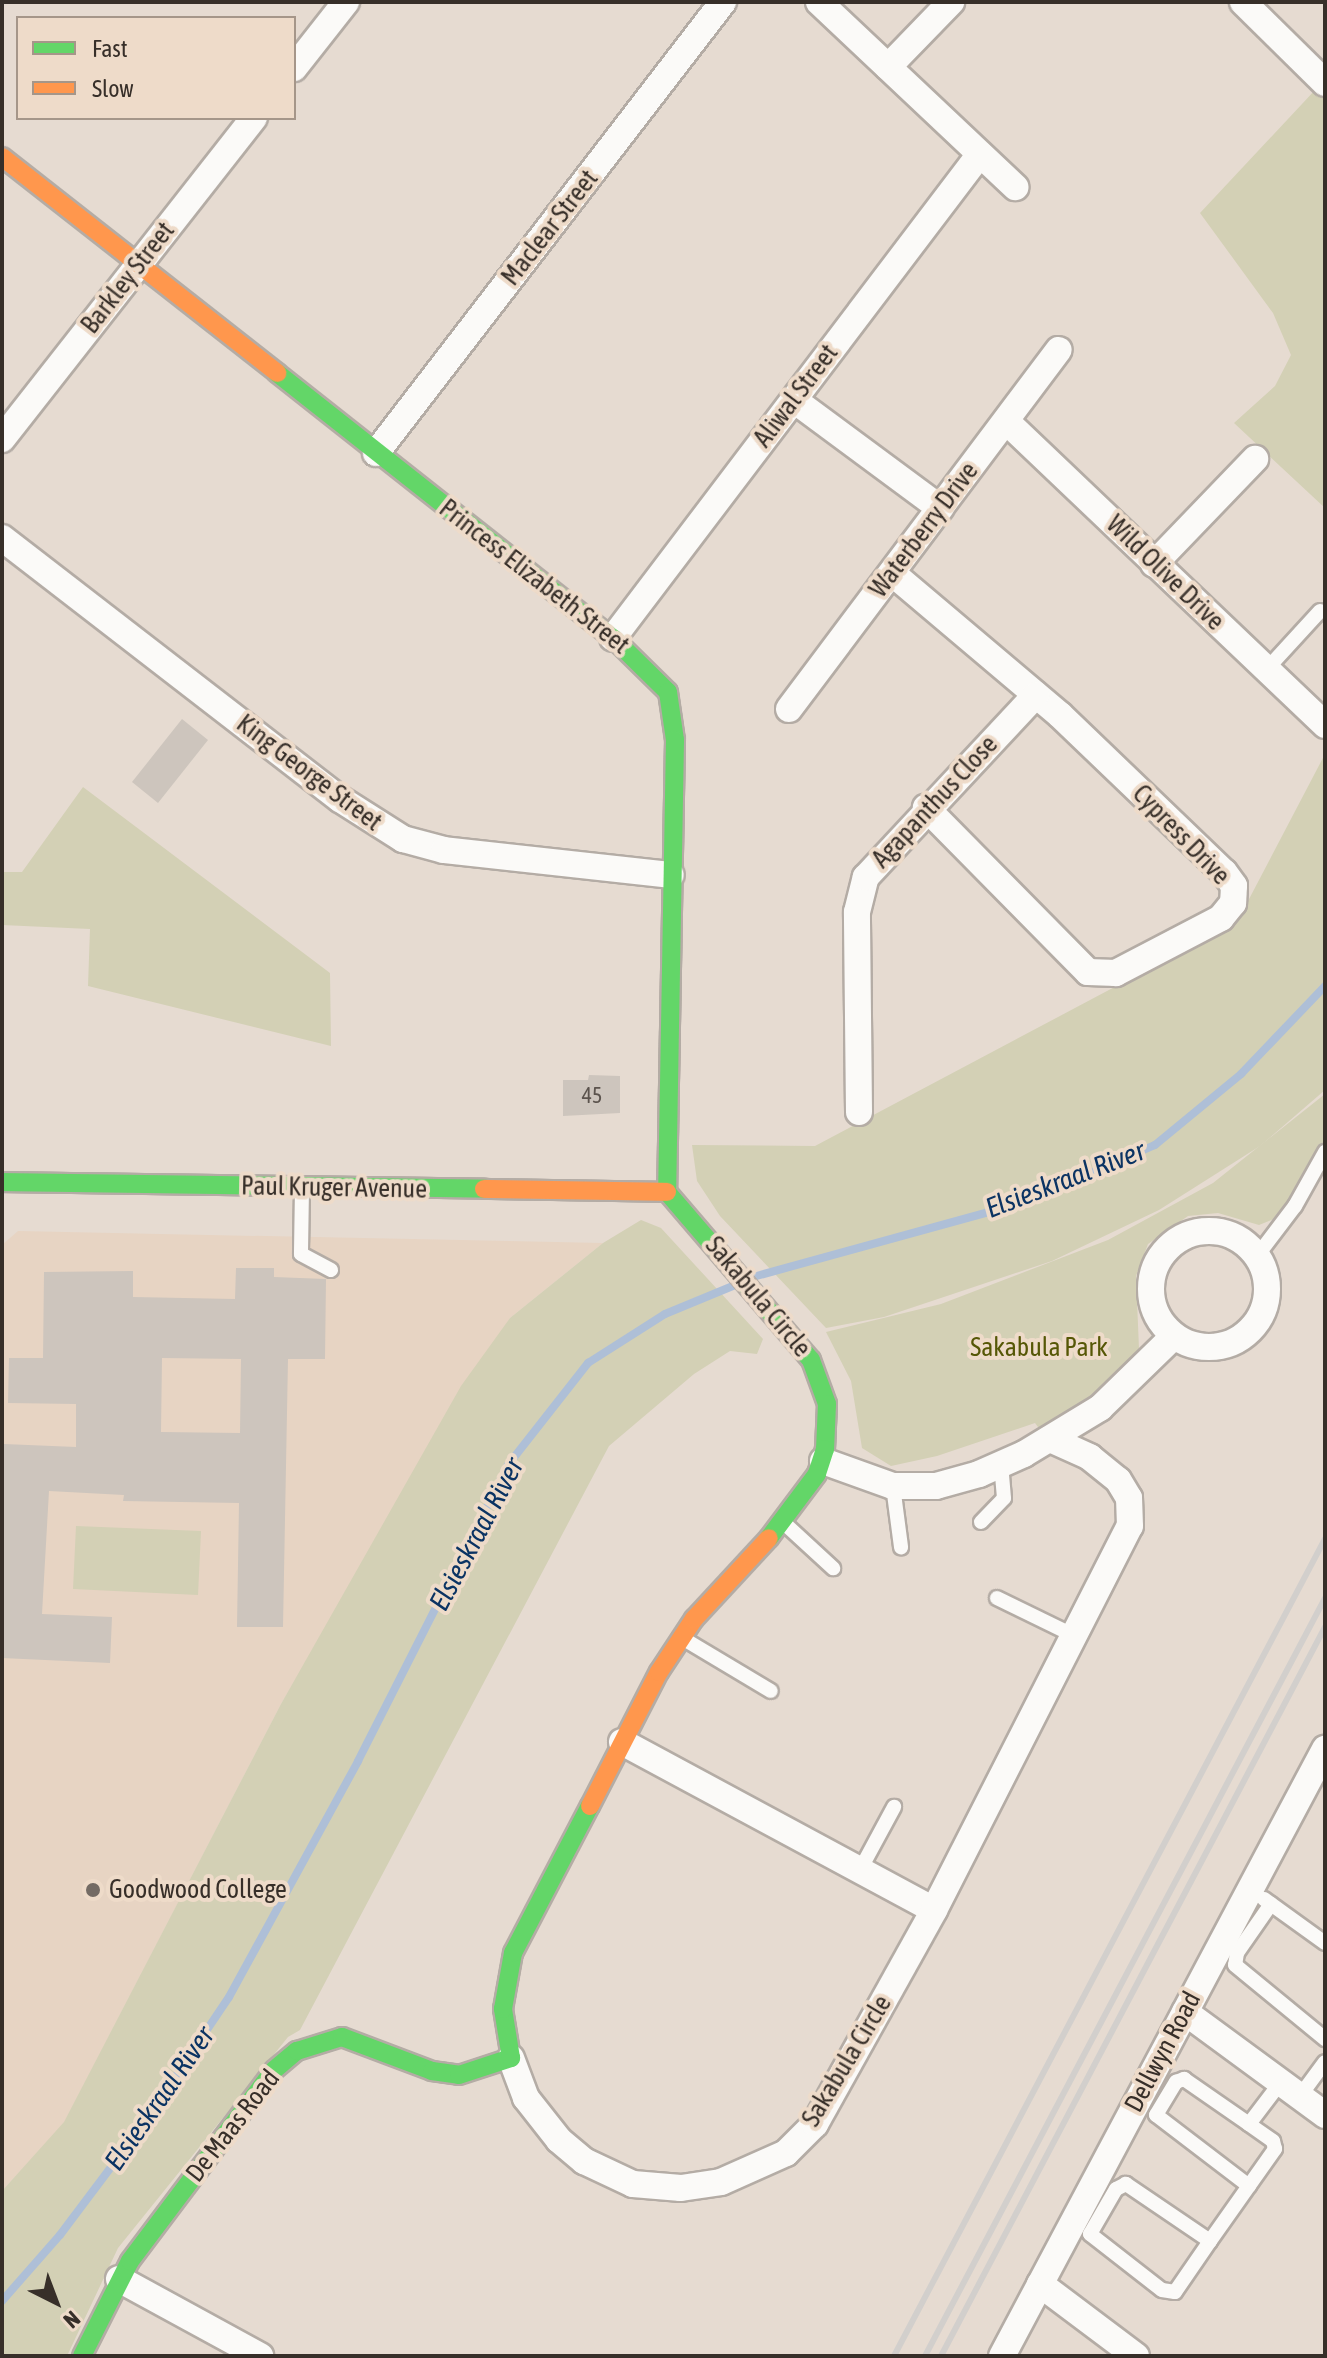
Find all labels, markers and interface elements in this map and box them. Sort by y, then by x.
legend [16,16,296,120]
text: Fast [92,35,128,62]
text: Slow [92,75,134,102]
street label: Maclear Street [495,164,605,292]
street label: Barkley Street [75,216,181,340]
street label: Aliwal Street [747,339,845,453]
street label: Waterberry Drive [863,456,985,604]
street label: Princess Elizabeth Street [433,493,635,661]
street label: Wild Olive Drive [1100,509,1230,637]
street label: King George Street [230,708,388,838]
street label: Agapanthus Close [866,729,1004,875]
street label: Cypress Drive [1126,779,1236,891]
house number: 45 [582,1083,602,1109]
water label: Elsieskraal River [981,1133,1149,1225]
street label: Paul Kruger Avenue [241,1171,427,1205]
street label: Sakabula Circle [699,1231,817,1363]
park label: Sakabula Park [970,1332,1108,1364]
water label: Elsieskraal River [422,1452,530,1616]
place label: Goodwood College [109,1874,287,1906]
marker: Goodwood College [84,1881,102,1899]
street label: Dellwyn Road [1118,1986,1208,2118]
street label: Sakabula Circle [796,1990,898,2132]
water label: Elsieskraal River [97,2020,221,2176]
street label: De Maas Road [179,2064,287,2188]
north arrow [16,2262,96,2342]
text: N [59,2306,86,2334]

